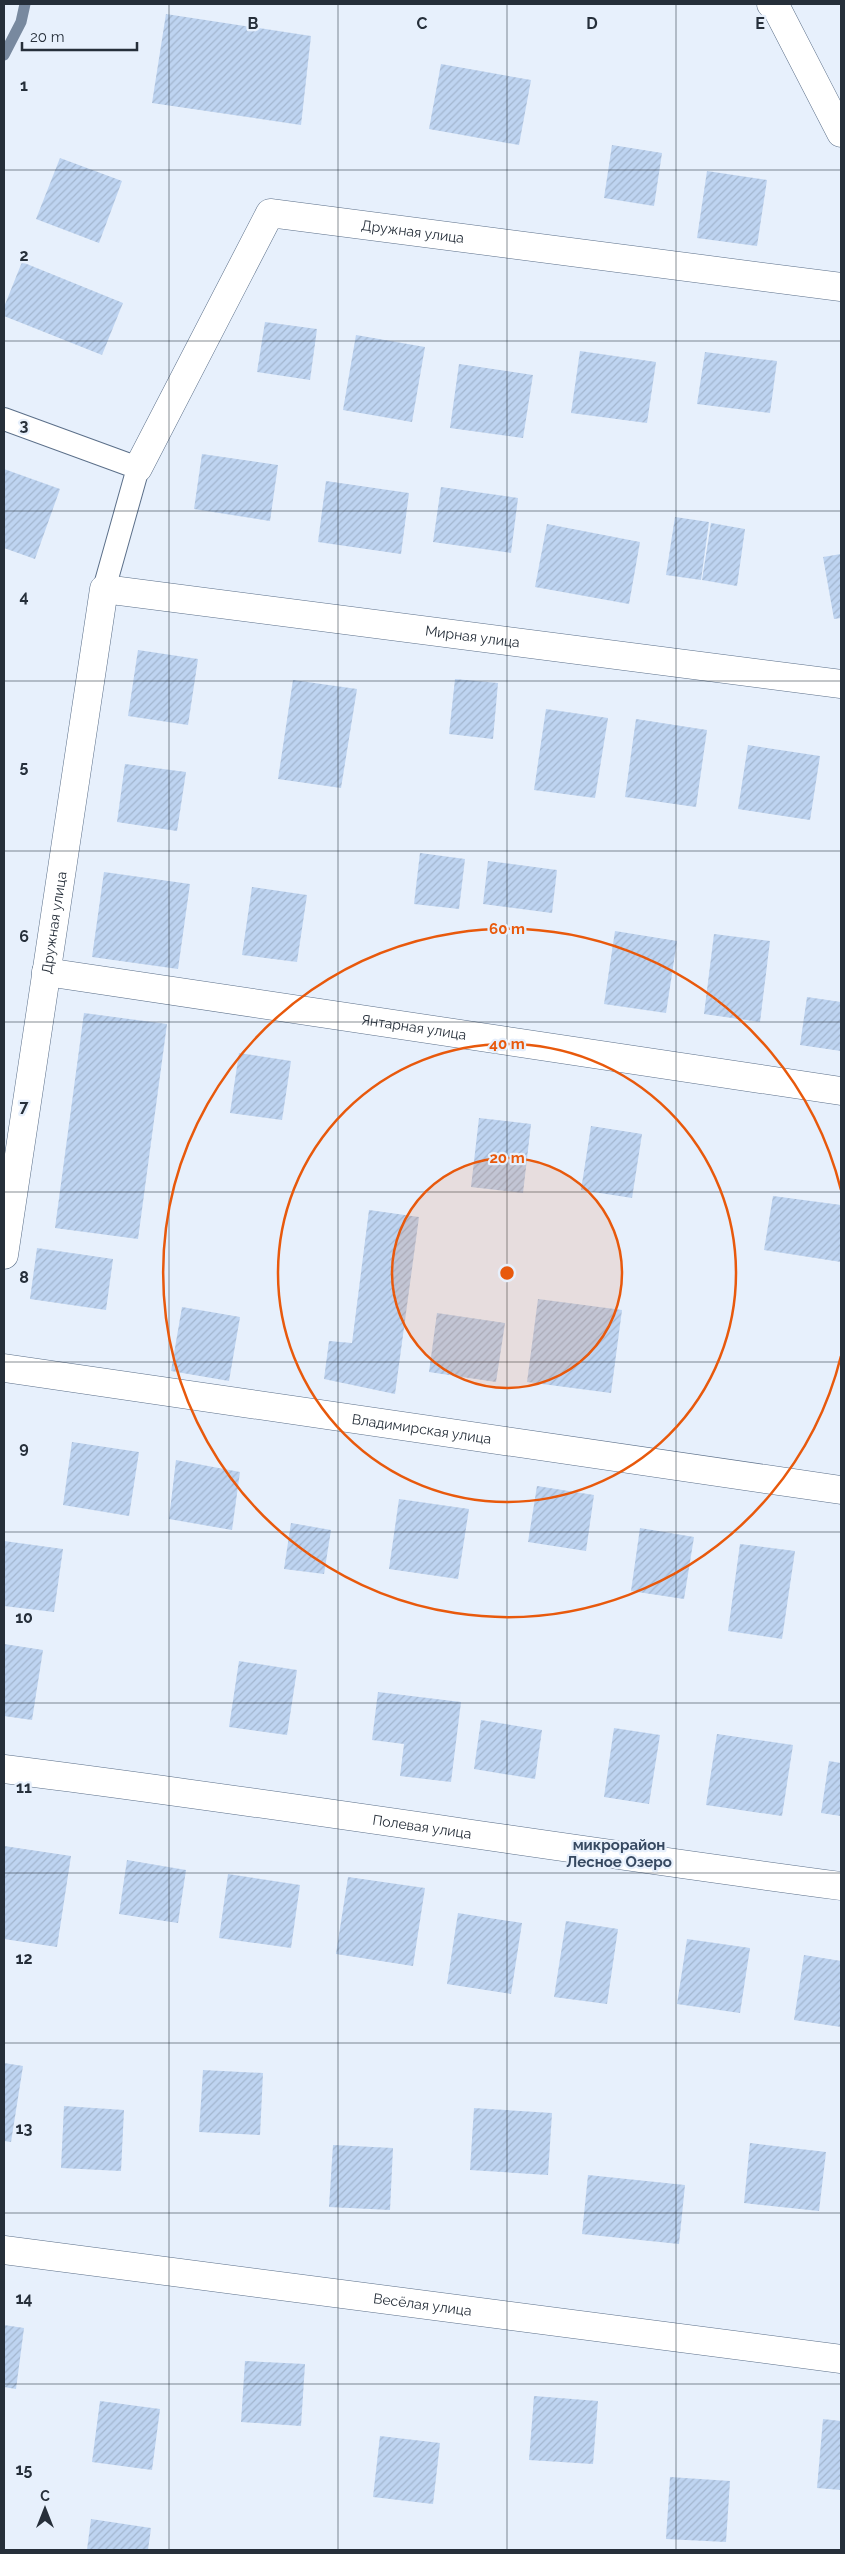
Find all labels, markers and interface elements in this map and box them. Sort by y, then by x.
text: B [248,14,259,33]
text: C [417,14,428,33]
text: D [586,14,598,33]
text: E [755,14,765,33]
scale bar [22,20,138,52]
text: 20 m [30,28,65,46]
text: 1 [20,76,28,95]
street label: Дружная улица [360,217,465,246]
text: 2 [19,246,29,265]
text: 3 [20,416,29,435]
text: 4 [19,587,29,606]
street label: Мирная улица [424,622,521,651]
text: 5 [20,757,29,776]
street label: Дружная улица [38,870,69,975]
text: 60 m [489,920,525,938]
text: 6 [19,927,29,946]
street label: Янтарная улица [360,1011,467,1043]
text: 40 m [489,1035,525,1053]
text: 7 [20,1097,29,1116]
text: 20 m [489,1149,525,1167]
centre of rings [498,1264,516,1282]
text: 8 [19,1268,29,1287]
street label: Владимирская улица [351,1411,492,1447]
text: 9 [19,1438,29,1457]
text: 10 [15,1608,33,1627]
text: 11 [16,1778,32,1797]
street label: Полевая улица [372,1812,473,1842]
district label: микрорайон Лесное Озеро [566,1836,672,1871]
text: 12 [16,1949,32,1968]
text: 13 [16,2119,32,2138]
text: 14 [15,2289,33,2308]
street label: Весёлая улица [372,2290,473,2319]
text: 15 [16,2460,33,2479]
north arrow [20,2484,70,2534]
text: С [40,2488,50,2504]

